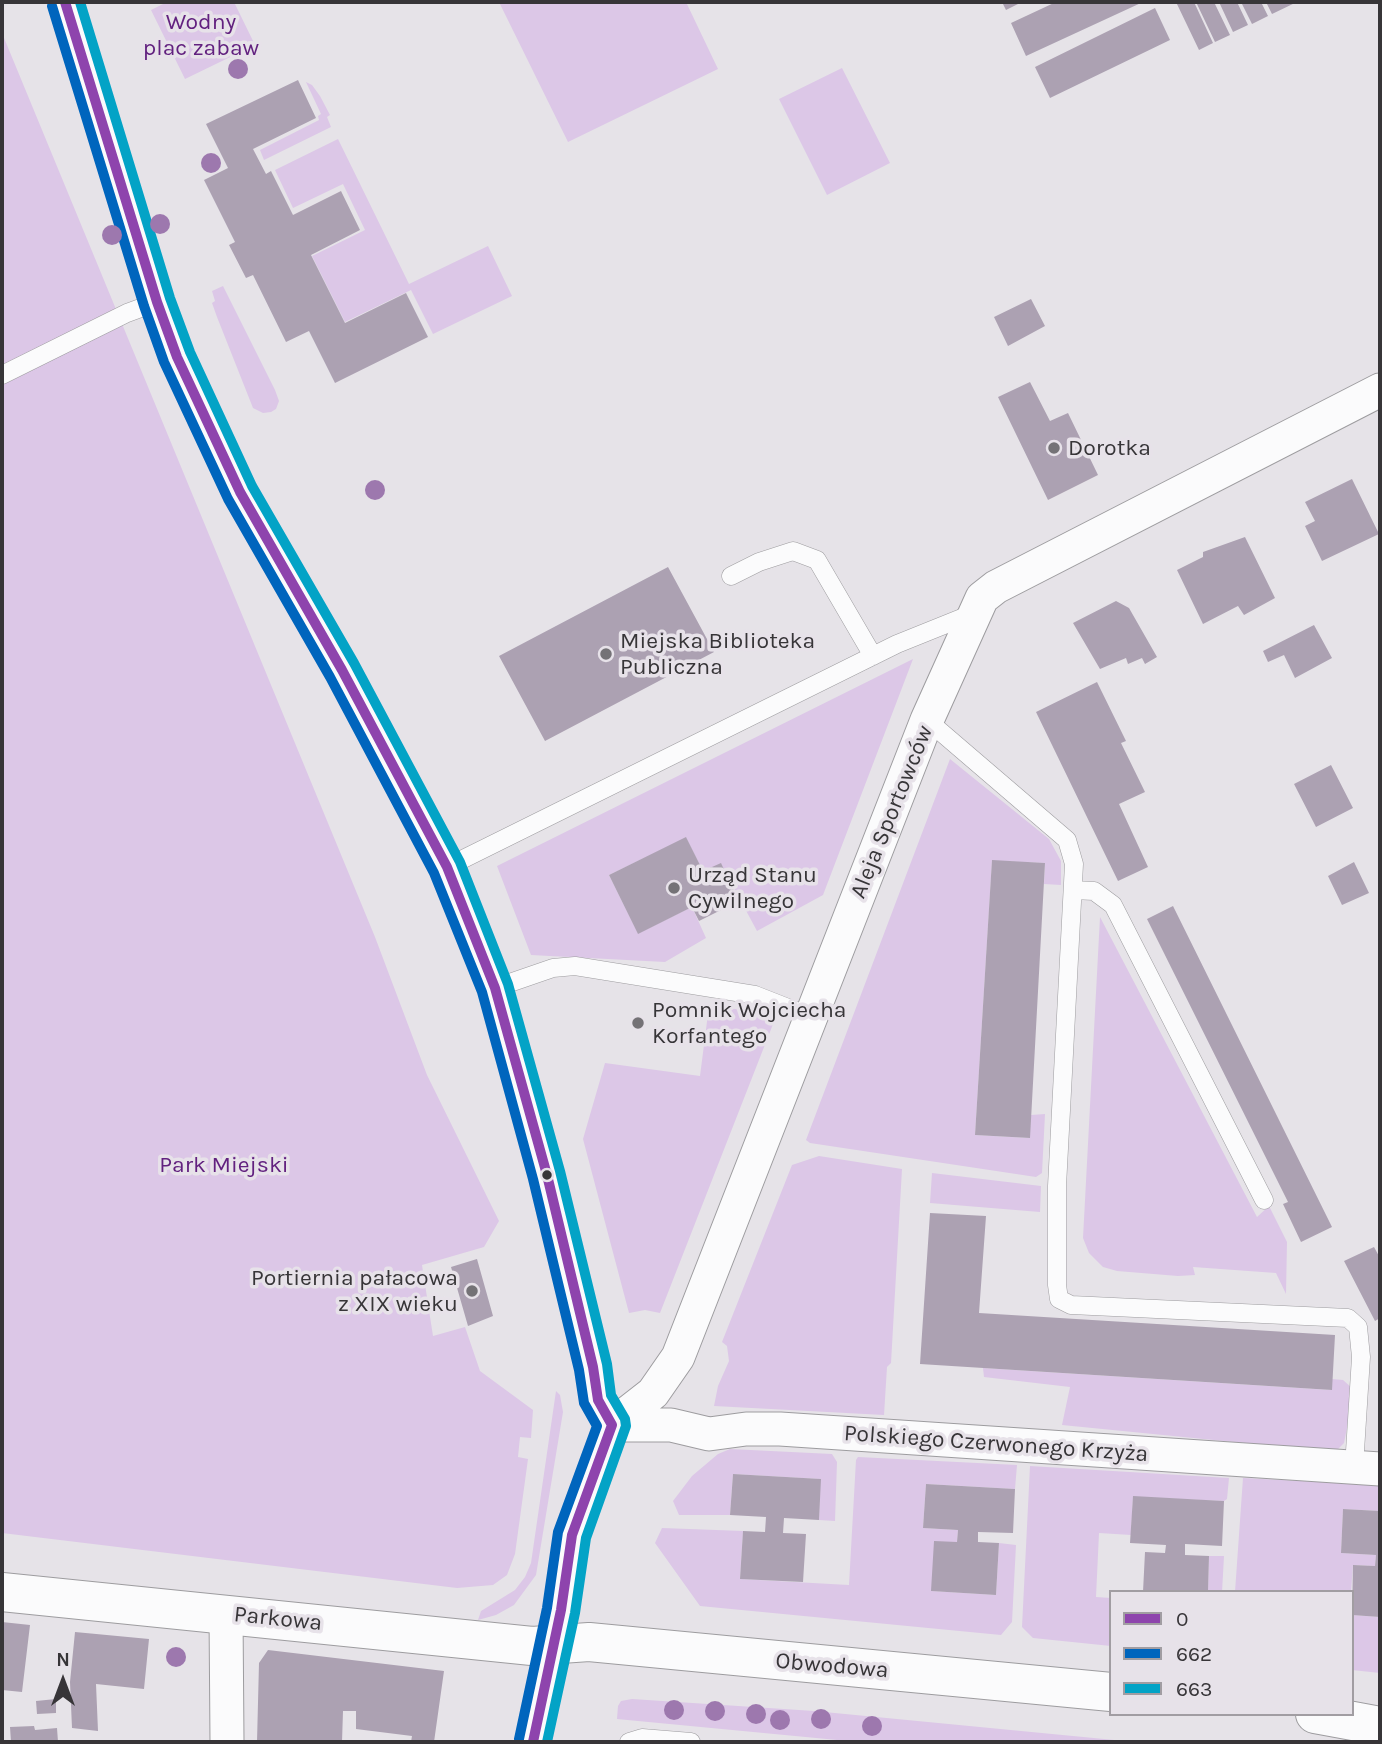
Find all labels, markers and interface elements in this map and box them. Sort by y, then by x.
park label: Wodny plac zabaw [143,8,259,62]
place label: Dorotka [1068,434,1151,462]
marker: Dorotka [1046,440,1062,456]
place label: Miejska Biblioteka Publiczna [620,627,815,681]
marker: Miejska Biblioteka Publiczna [598,646,614,662]
street label: Aleja Sportowców [845,722,939,902]
place label: Urząd Stanu Cywilnego [688,861,817,915]
marker: Urząd Stanu Cywilnego [666,880,682,896]
place label: Pomnik Wojciecha Korfantego [652,996,847,1050]
marker: Pomnik Wojciecha Korfantego [630,1015,646,1031]
park label: Park Miejski [159,1151,289,1179]
unlabelled marker [540,1168,554,1182]
place label: Portiernia pałacowa z XIX wieku [251,1264,458,1318]
marker: Portiernia pałacowa z XIX wieku [464,1283,480,1299]
street label: Polskiego Czerwonego Krzyża [843,1420,1149,1468]
legend [1109,1590,1354,1716]
street label: Parkowa [233,1601,323,1637]
text: 0 [1176,1607,1188,1631]
text: 662 [1176,1642,1212,1666]
north arrow [28,1646,98,1716]
street label: Obwodowa [774,1647,890,1685]
text: N [56,1649,70,1671]
text: 663 [1176,1677,1212,1701]

